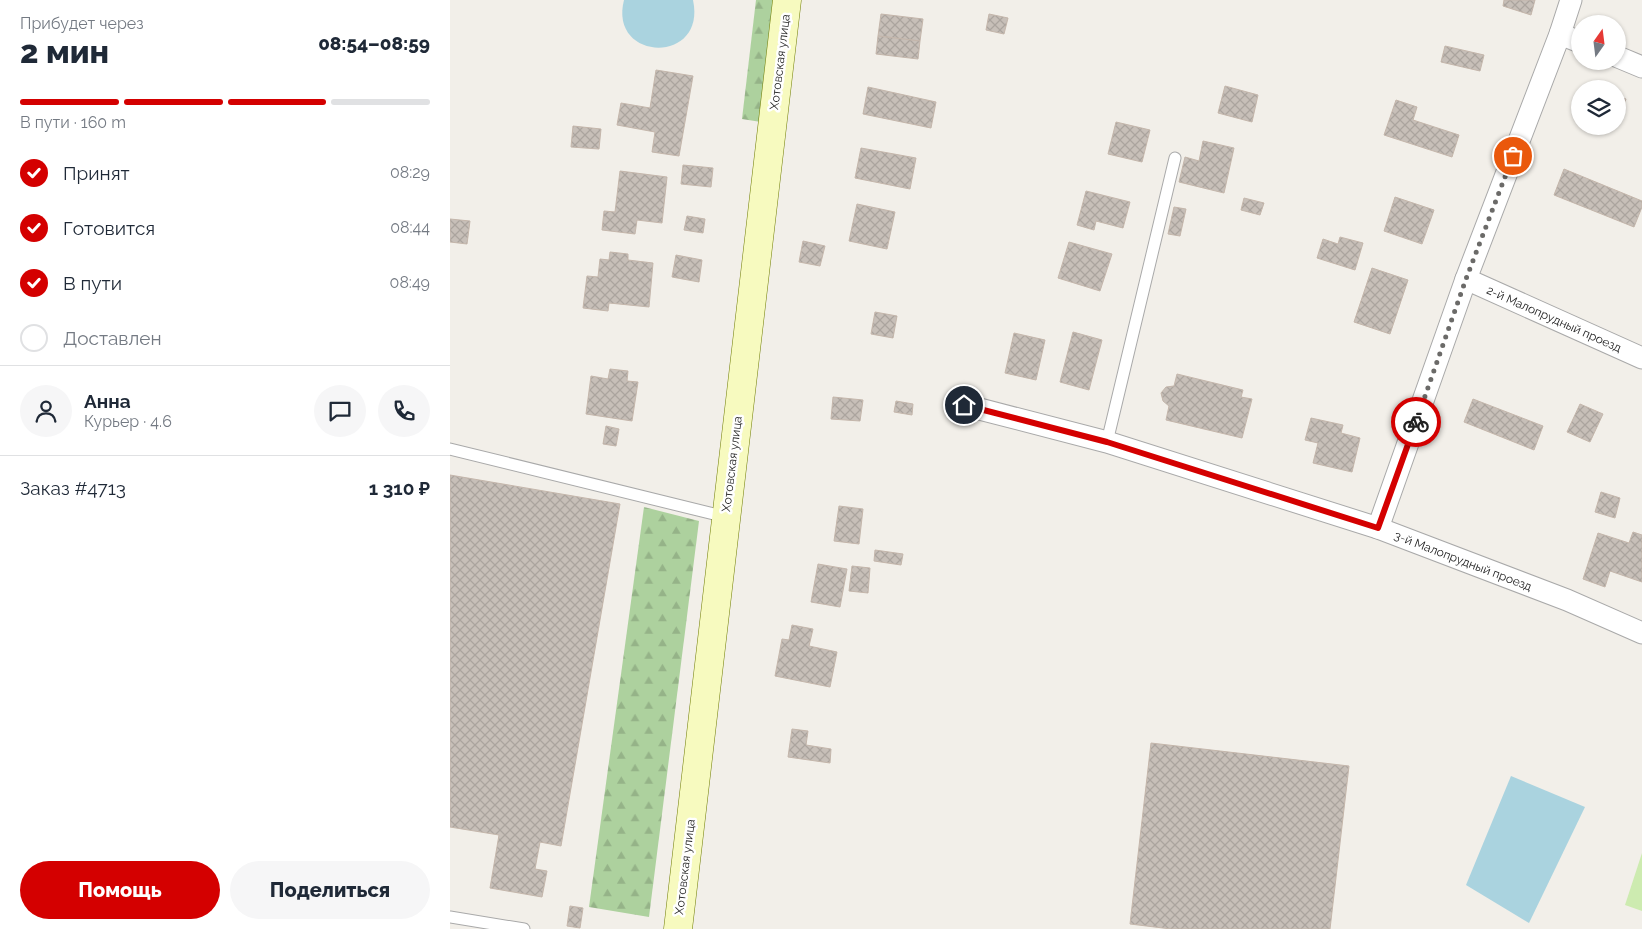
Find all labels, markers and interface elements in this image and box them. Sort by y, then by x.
street label: Хотовская улица [767,13,793,111]
text: Прибудет через [20,14,144,33]
north arrow [1571,15,1626,70]
map controls [1571,15,1626,135]
text: 08:54–08:59 [318,32,430,54]
text: 2 мин [20,33,109,70]
button: layers [1571,80,1626,135]
text: В пути · 160 m [20,113,126,132]
pin [1492,135,1534,177]
icon: bag [1499,142,1527,170]
icon: check [20,159,48,187]
text: Принят [63,162,130,184]
text: 08:29 [390,163,430,182]
icon: check [20,214,48,242]
text: Готовится [63,217,155,239]
text: 08:44 [390,218,430,237]
icon: check [20,269,48,297]
text: В пути [63,272,122,294]
text: 08:49 [390,273,430,292]
street label: 2-й Малопрудный проезд [1484,283,1624,355]
text: Доставлен [63,327,162,349]
pin [943,384,985,426]
button: person [20,385,72,437]
button: chat [314,385,366,437]
button: phone [378,385,430,437]
text: Анна [84,390,131,412]
icon: home [950,391,978,419]
courier [1391,397,1441,447]
icon: bike [1402,408,1430,436]
text: Курьер · 4.6 [84,412,172,431]
street label: Хотовская улица [719,415,745,513]
text: Заказ #4713 [20,477,126,499]
text: 1 310 ₽ [369,477,430,499]
street label: 3-й Малопрудный проезд [1392,528,1534,594]
street label: Хотовская улица [672,818,698,916]
button: Помощь [20,861,220,919]
button: Поделиться [230,861,430,919]

